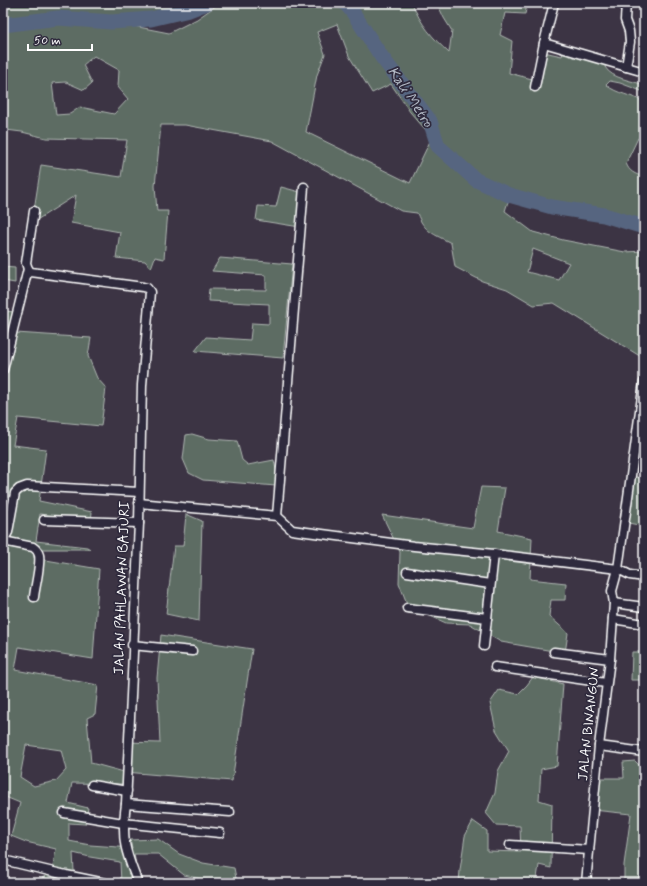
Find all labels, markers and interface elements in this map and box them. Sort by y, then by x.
scale bar [28,26,92,52]
text: 50 m [34,33,61,49]
water label: Kali Metro [382,63,438,132]
street label: JALAN PAHLAWAN BAJURI [110,501,134,675]
street label: JALAN BINANGUN [574,666,604,782]

